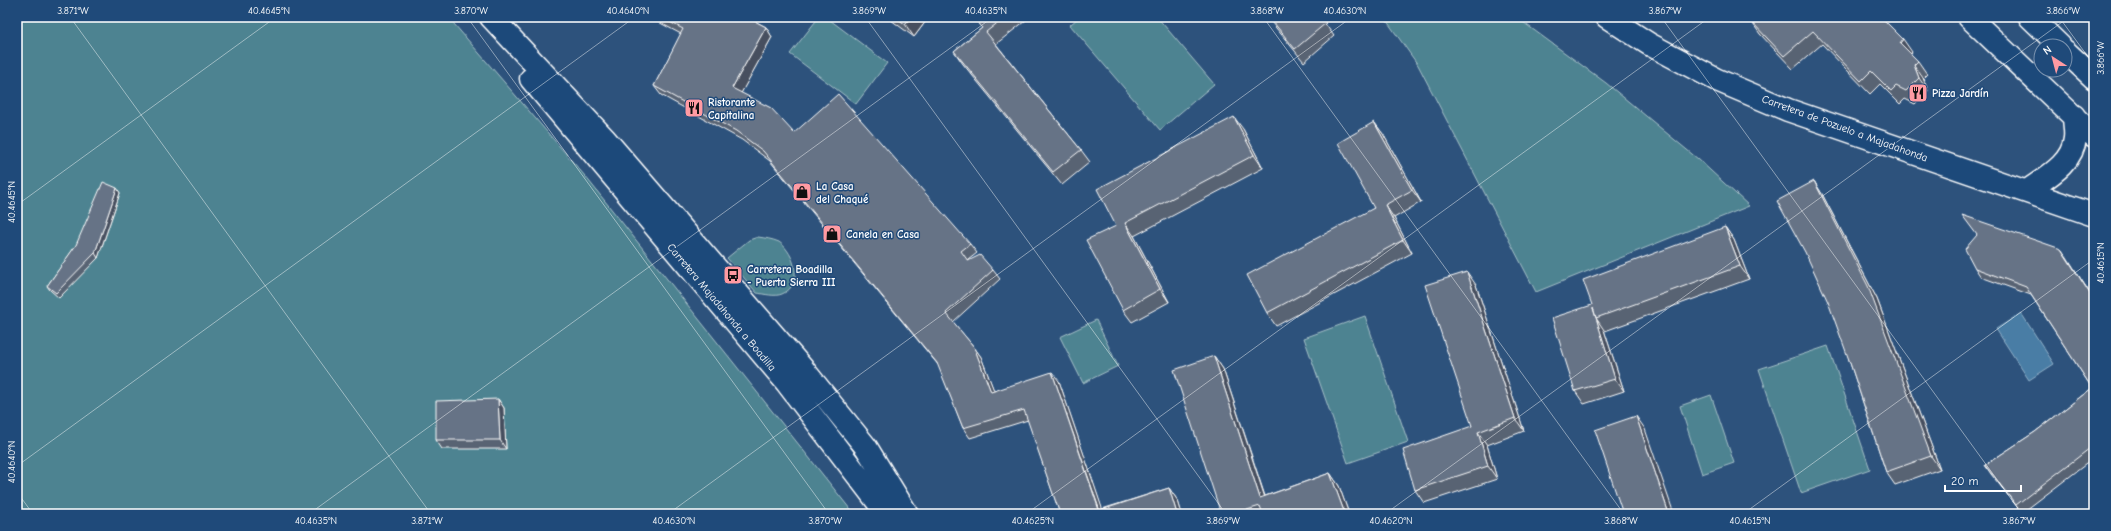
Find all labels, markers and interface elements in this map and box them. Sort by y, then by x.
text: 3.871°W [57,5,89,17]
text: 40.4645°N [248,5,290,17]
text: 3.870°W [454,5,488,17]
text: 40.4640°N [607,5,649,17]
text: 3.869°W [852,5,886,17]
text: 40.4635°N [965,5,1007,17]
text: 3.868°W [1250,5,1284,17]
text: 40.4630°N [1324,5,1366,17]
text: 3.867°W [1648,5,1682,17]
text: 3.866°W [2046,5,2080,17]
north arrow [2033,38,2073,78]
text: 3.866°W [2095,41,2107,75]
text: N [2041,43,2054,58]
restaurant icon: Pizza Jardín [1907,82,1929,104]
place label: Pizza Jardín [1932,87,1989,100]
street label: Carretera de Pozuelo a Majadahonda [1760,92,1930,165]
place label: Ristorante Capitalina [708,96,756,122]
restaurant icon: Ristorante Capitalina [683,97,705,119]
place label: La Casa del Chaqué [816,180,869,206]
text: 40.4645°N [6,181,18,223]
shop icon: La Casa del Chaqué [791,181,813,203]
shop icon: Canela en Casa [821,223,843,245]
place label: Canela en Casa [846,228,919,241]
street label: Carretera Majadahonda a Boadilla [664,241,779,374]
text: 40.4615°N [2095,242,2107,284]
place label: Carretera Boadilla - Puerta Sierra III [747,263,836,289]
bus stop icon: Carretera Boadilla - Puerta Sierra III [722,264,744,286]
text: 40.4640°N [6,441,18,483]
scale bar [1945,467,2021,493]
text: 20 m [1951,474,1979,488]
text: 40.4635°N [295,515,337,527]
text: 3.871°W [411,515,443,527]
text: 40.4630°N [653,515,695,527]
text: 3.870°W [808,515,842,527]
text: 40.4625°N [1012,515,1054,527]
text: 3.869°W [1206,515,1240,527]
text: 40.4620°N [1369,515,1413,527]
text: 3.868°W [1604,515,1638,527]
text: 40.4615°N [1729,515,1771,527]
text: 3.867°W [2002,515,2036,527]

